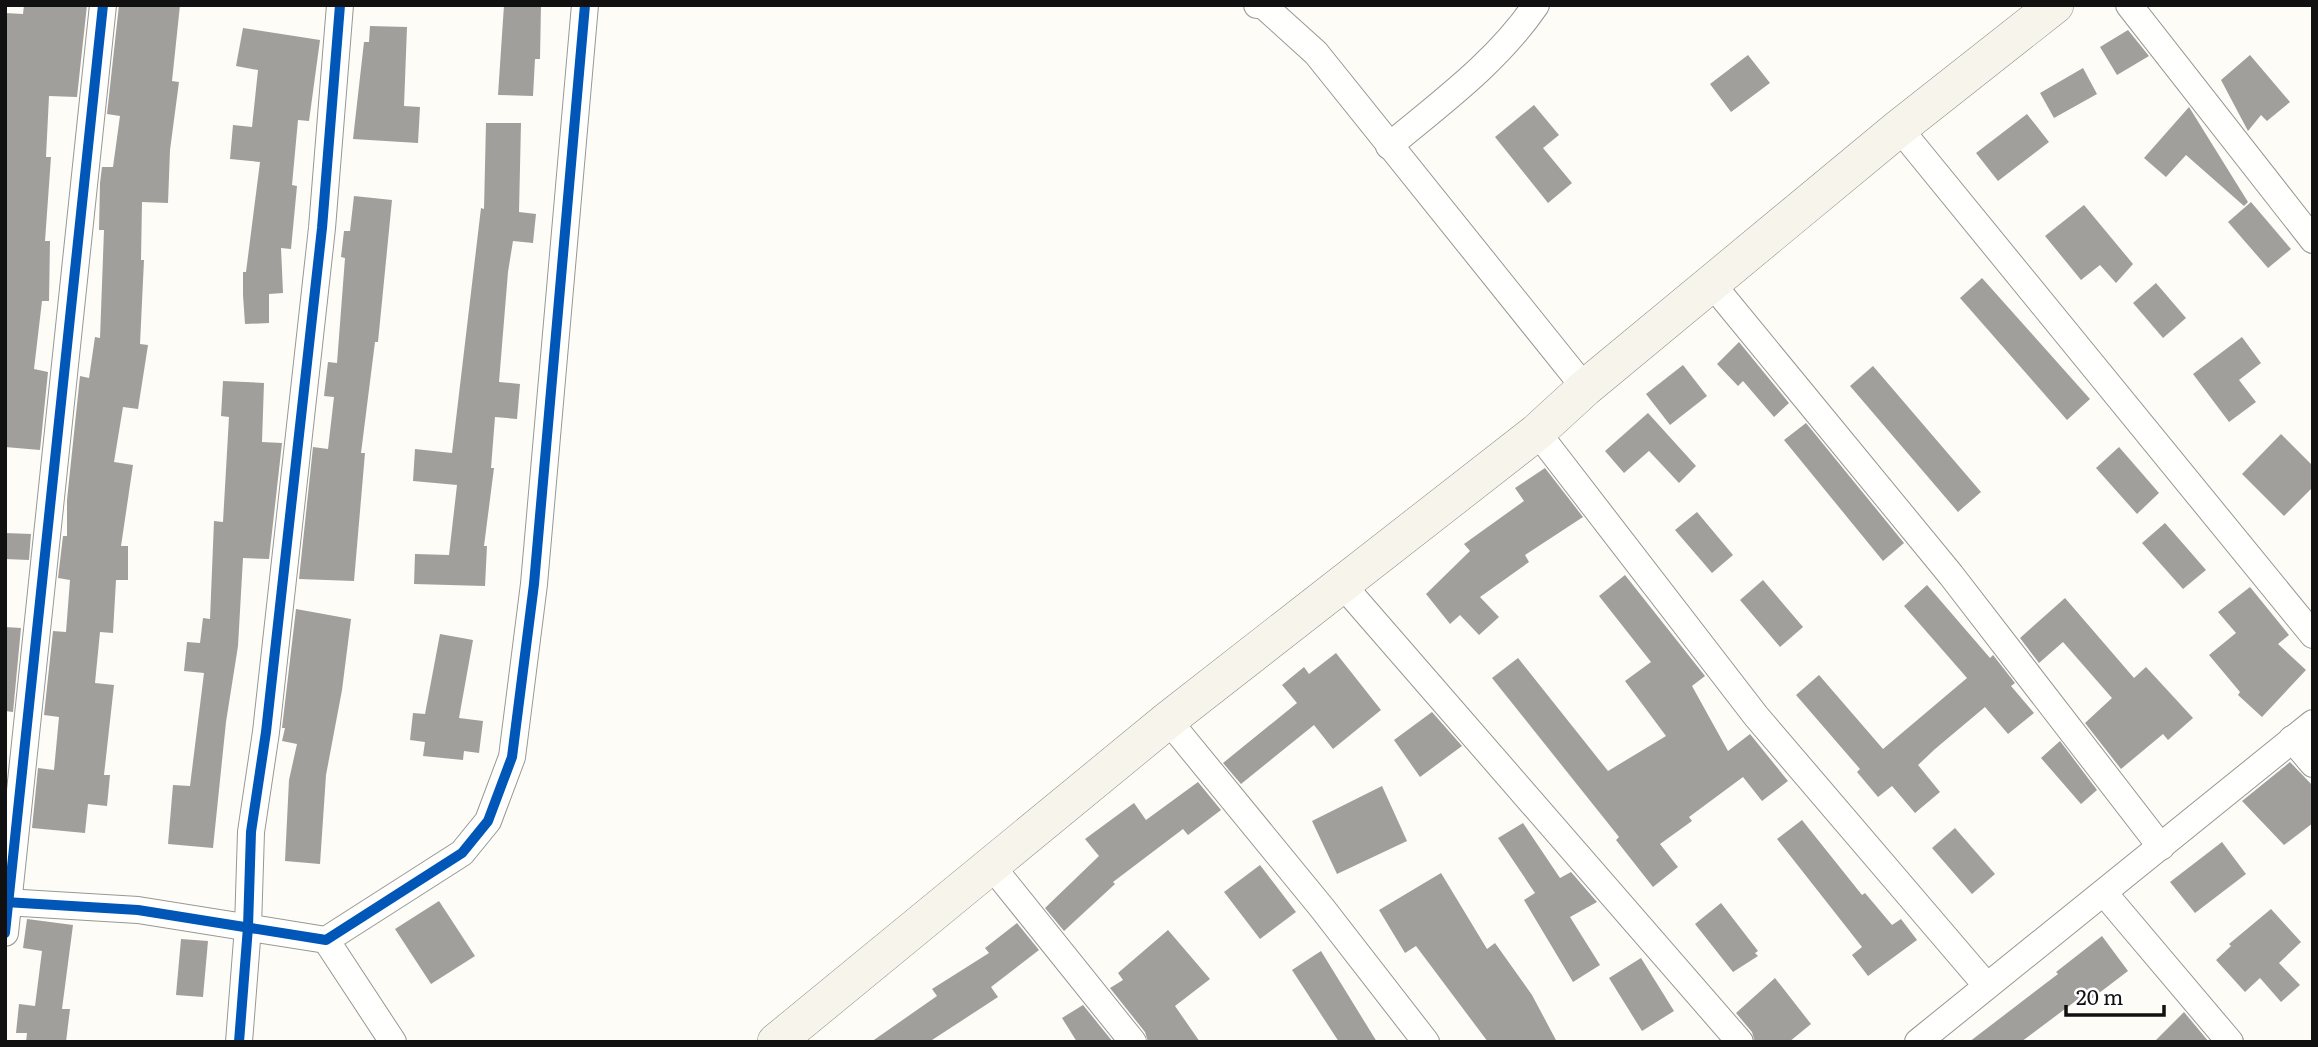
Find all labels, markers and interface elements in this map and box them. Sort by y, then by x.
scale bar [2066,974,2164,1018]
text: 20 m [2076,980,2123,1011]

